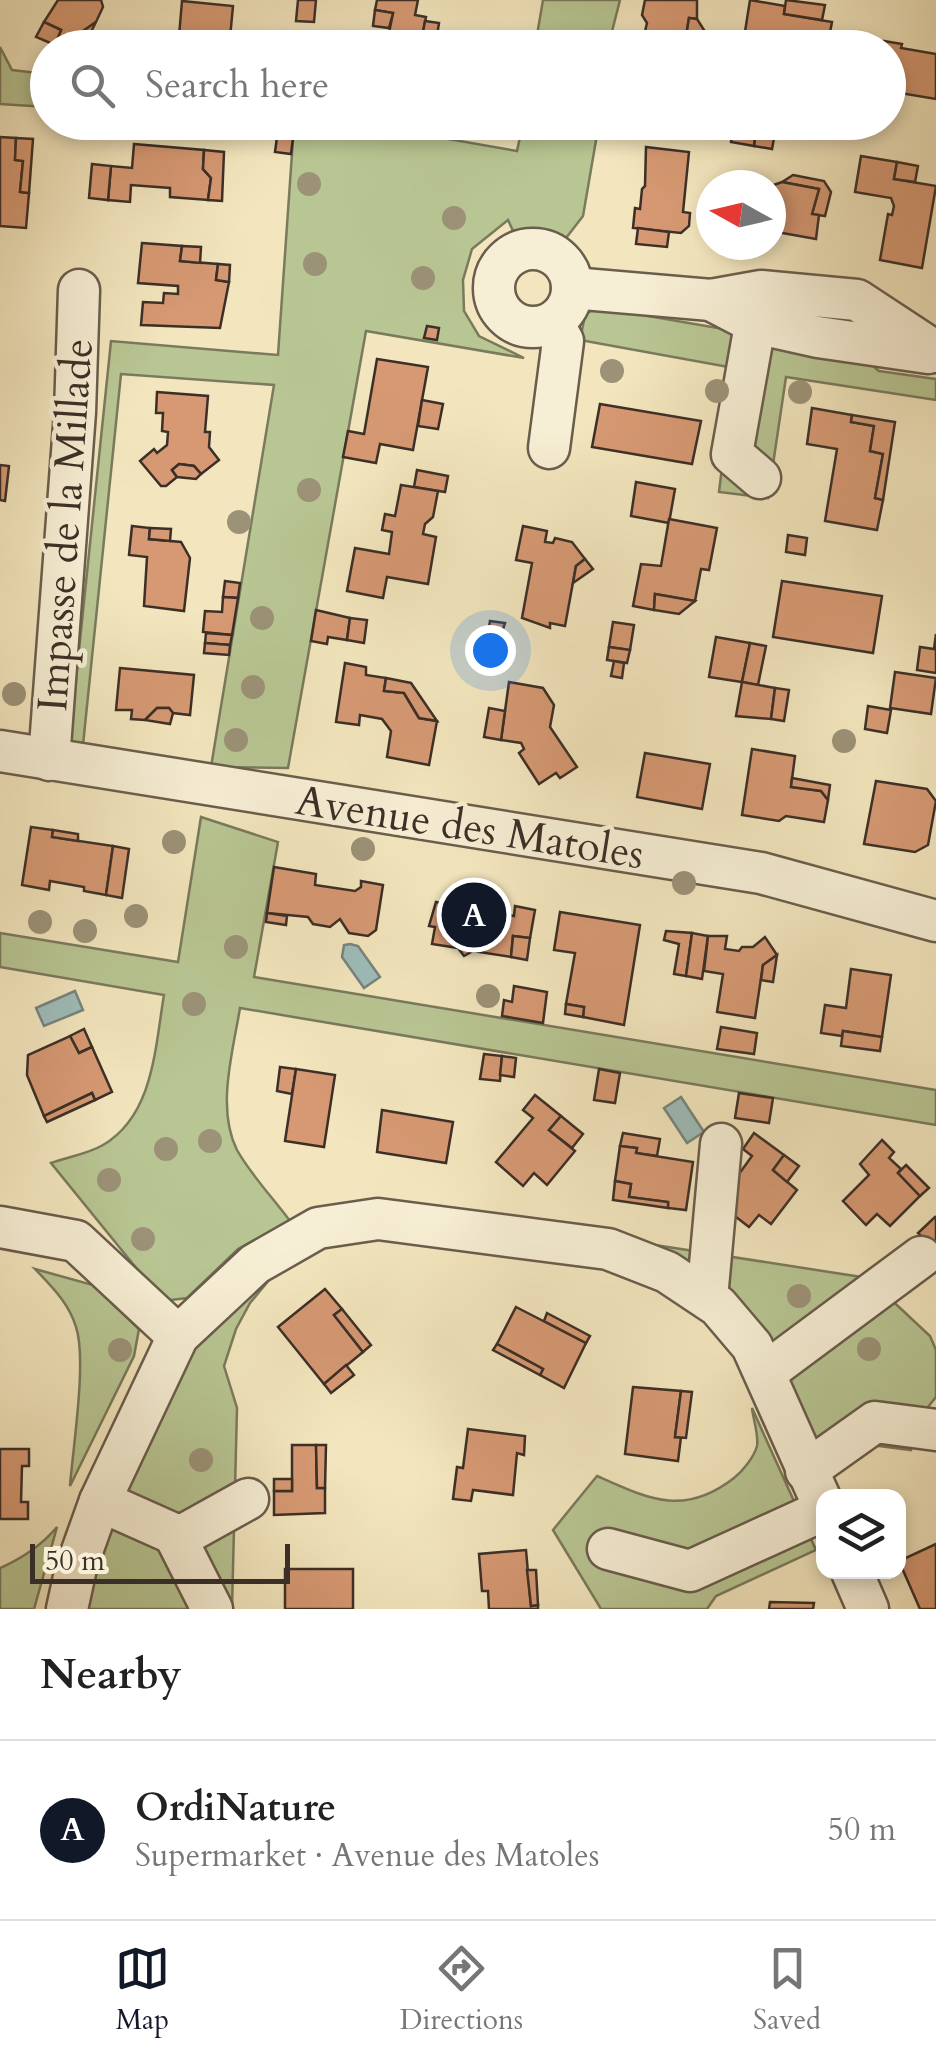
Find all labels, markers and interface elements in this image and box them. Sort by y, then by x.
search box [30,30,906,140]
icon: search [65,58,120,113]
text: Search here [145,59,329,111]
north arrow [696,170,786,260]
street label: Impasse de la Millade [24,337,107,714]
your location [465,625,516,676]
street label: Avenue des Matoles [292,772,648,883]
pin: A [442,878,506,952]
map controls [816,1489,906,1579]
button: layers [816,1489,906,1579]
scale bar [30,1539,290,1584]
text: 50 m [45,1542,105,1580]
text: Nearby [40,1646,182,1703]
text: OrdiNature [135,1782,336,1834]
text: A [60,1808,85,1852]
text: 50 m [828,1808,896,1852]
text: Supermarket · Avenue des Matoles [135,1834,599,1878]
tab: Map [115,1941,170,2039]
tab: Directions [400,1941,523,2039]
tab: Saved [753,1941,821,2039]

